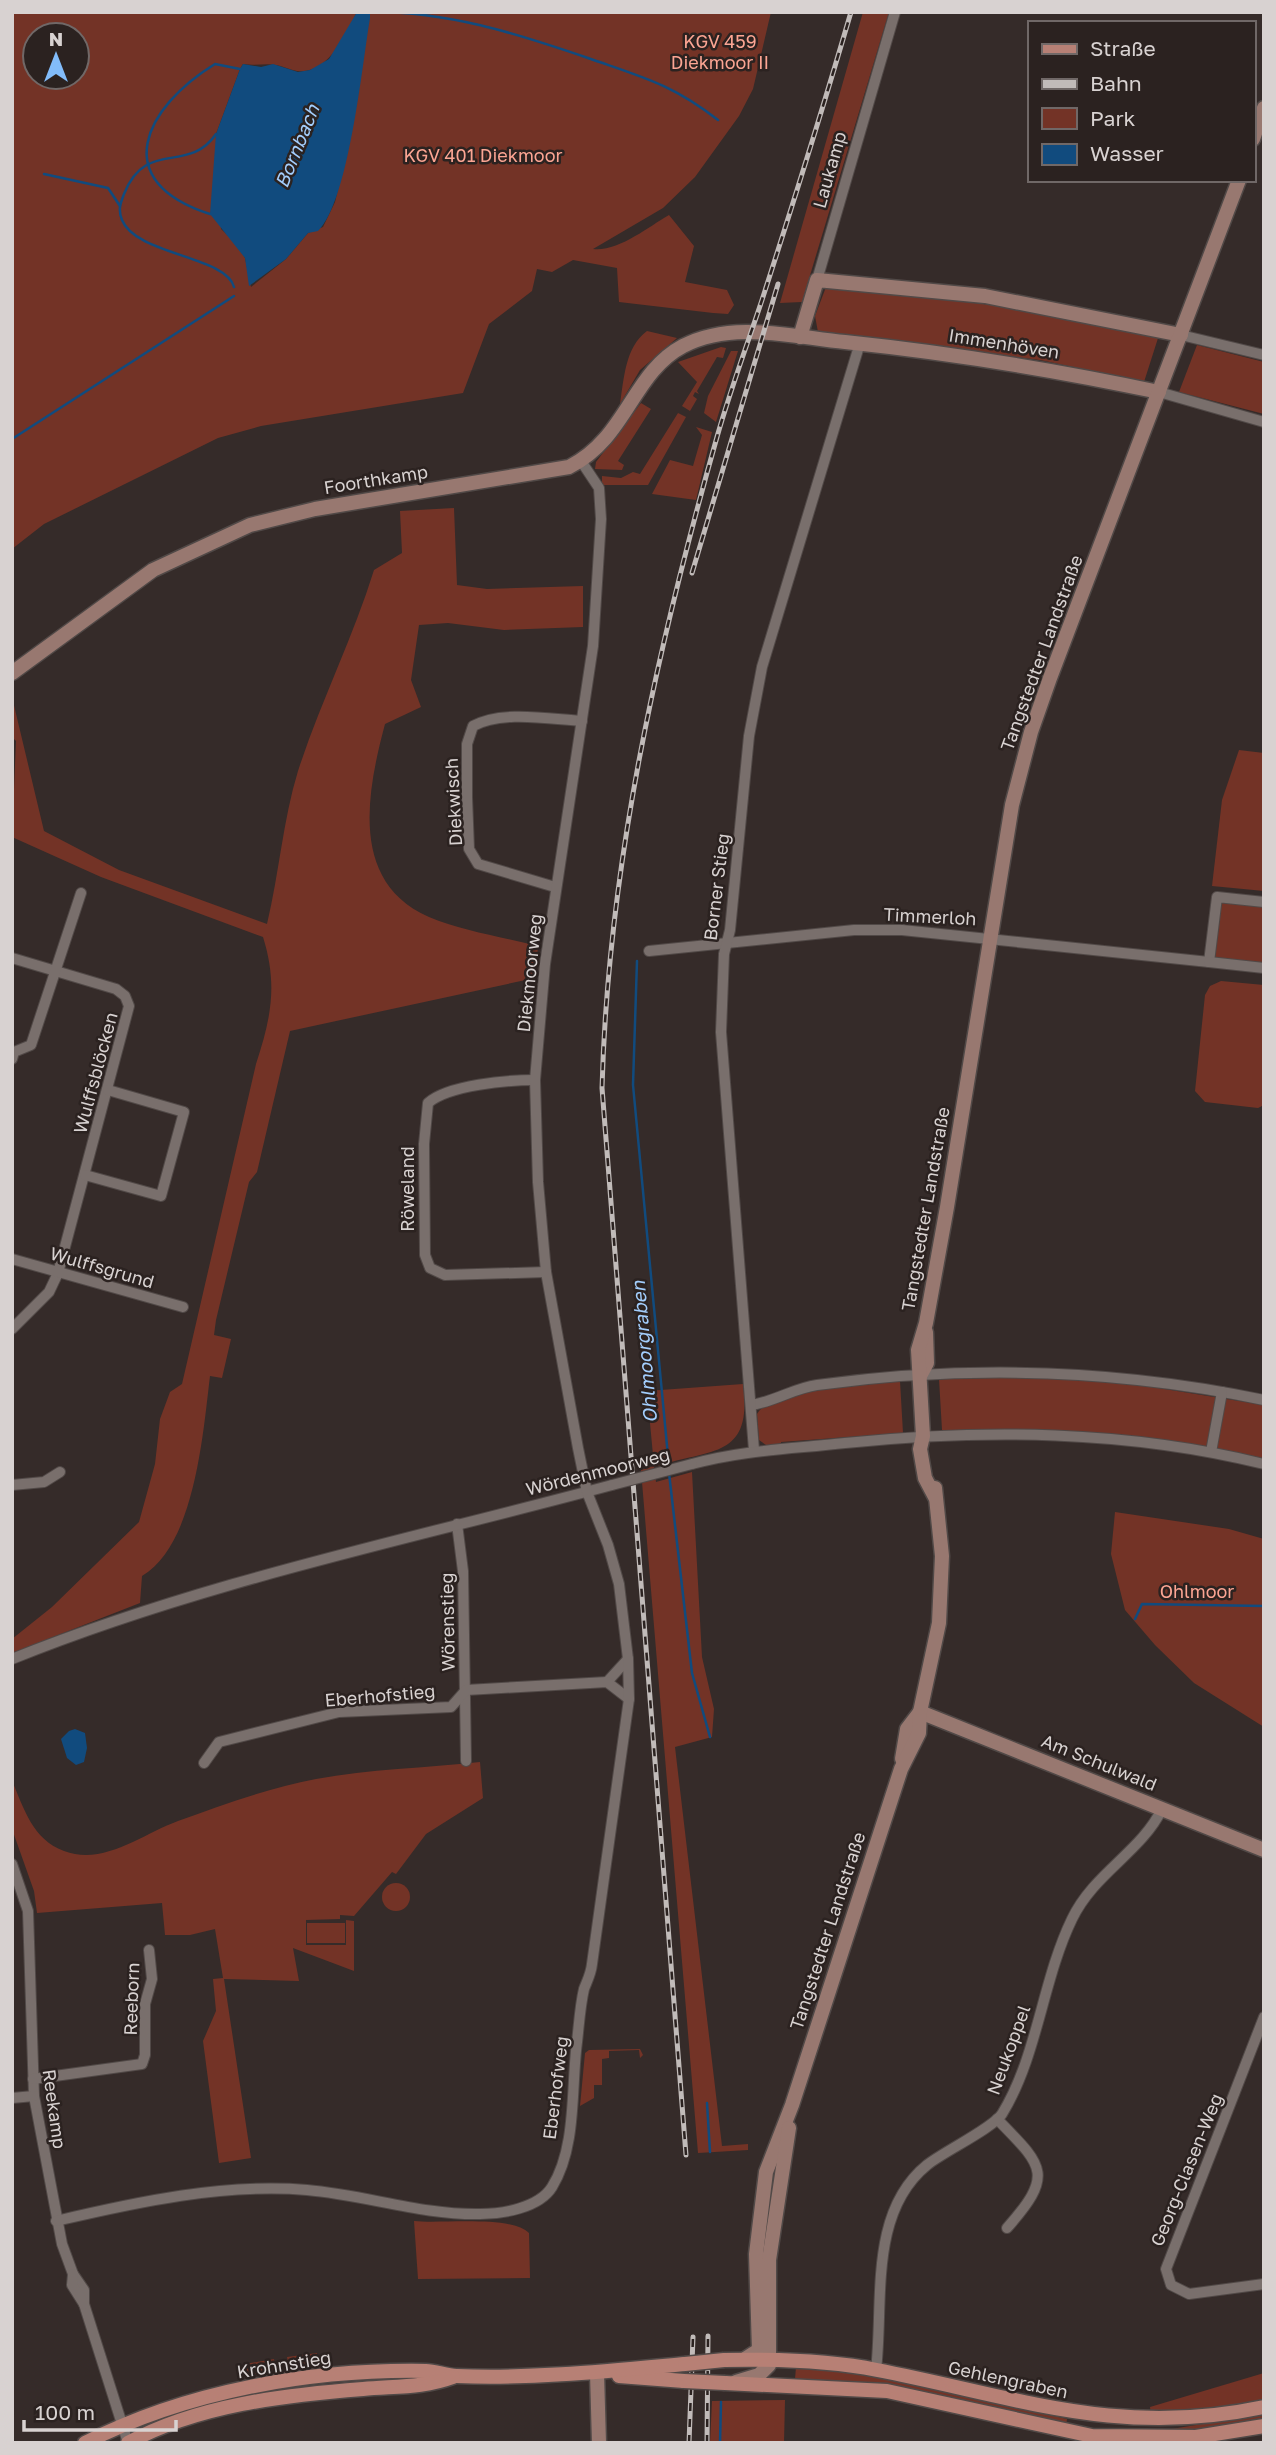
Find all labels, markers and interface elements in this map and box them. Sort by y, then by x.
north arrow [21,21,91,91]
legend [1028,21,1255,182]
text: N [49,27,63,50]
park label: KGV 459 Diekmoor II [671,30,769,73]
text: Straße [1090,35,1156,61]
text: Bahn [1090,70,1142,96]
water label: Bornbach [269,100,324,191]
text: Park [1090,105,1136,131]
street label: Laukamp [808,129,850,211]
text: Wasser [1090,140,1164,166]
park label: KGV 401 Diekmoor [404,144,562,166]
street label: Immenhöven [947,323,1061,363]
street label: Foorthkamp [322,460,429,498]
street label: Tangstedter Landstraße [995,552,1087,754]
street label: Diekwisch [440,758,466,847]
street label: Borner Stieg [699,832,733,942]
street label: Timmerloh [883,903,977,929]
street label: Diekmoorweg [512,913,546,1033]
street label: Wulffsblöcken [68,1010,122,1136]
street label: Tangstedter Landstraße [896,1105,954,1312]
street label: Röweland [396,1146,418,1232]
street label: Wulffsgrund [48,1242,157,1292]
water label: Ohlmoorgraben [626,1279,661,1424]
street label: Wördenmoorweg [523,1443,672,1500]
street label: Wörenstieg [435,1572,459,1672]
park label: Ohlmoor [1160,1580,1234,1602]
street label: Eberhofstieg [324,1679,436,1711]
street label: Am Schulwald [1039,1729,1160,1795]
street label: Tangstedter Landstraße [785,1829,869,2032]
street label: Reeborn [119,1962,143,2036]
street label: Neukoppel [982,2002,1035,2098]
street label: Eberhofweg [538,2035,572,2141]
street label: Reekamp [39,2068,71,2150]
street label: Georg-Clasen-Weg [1145,2090,1227,2249]
street label: Krohnstieg [235,2346,333,2382]
street label: Gehlengraben [946,2356,1070,2402]
scale bar [24,2388,177,2432]
text: 100 m [35,2399,95,2425]

